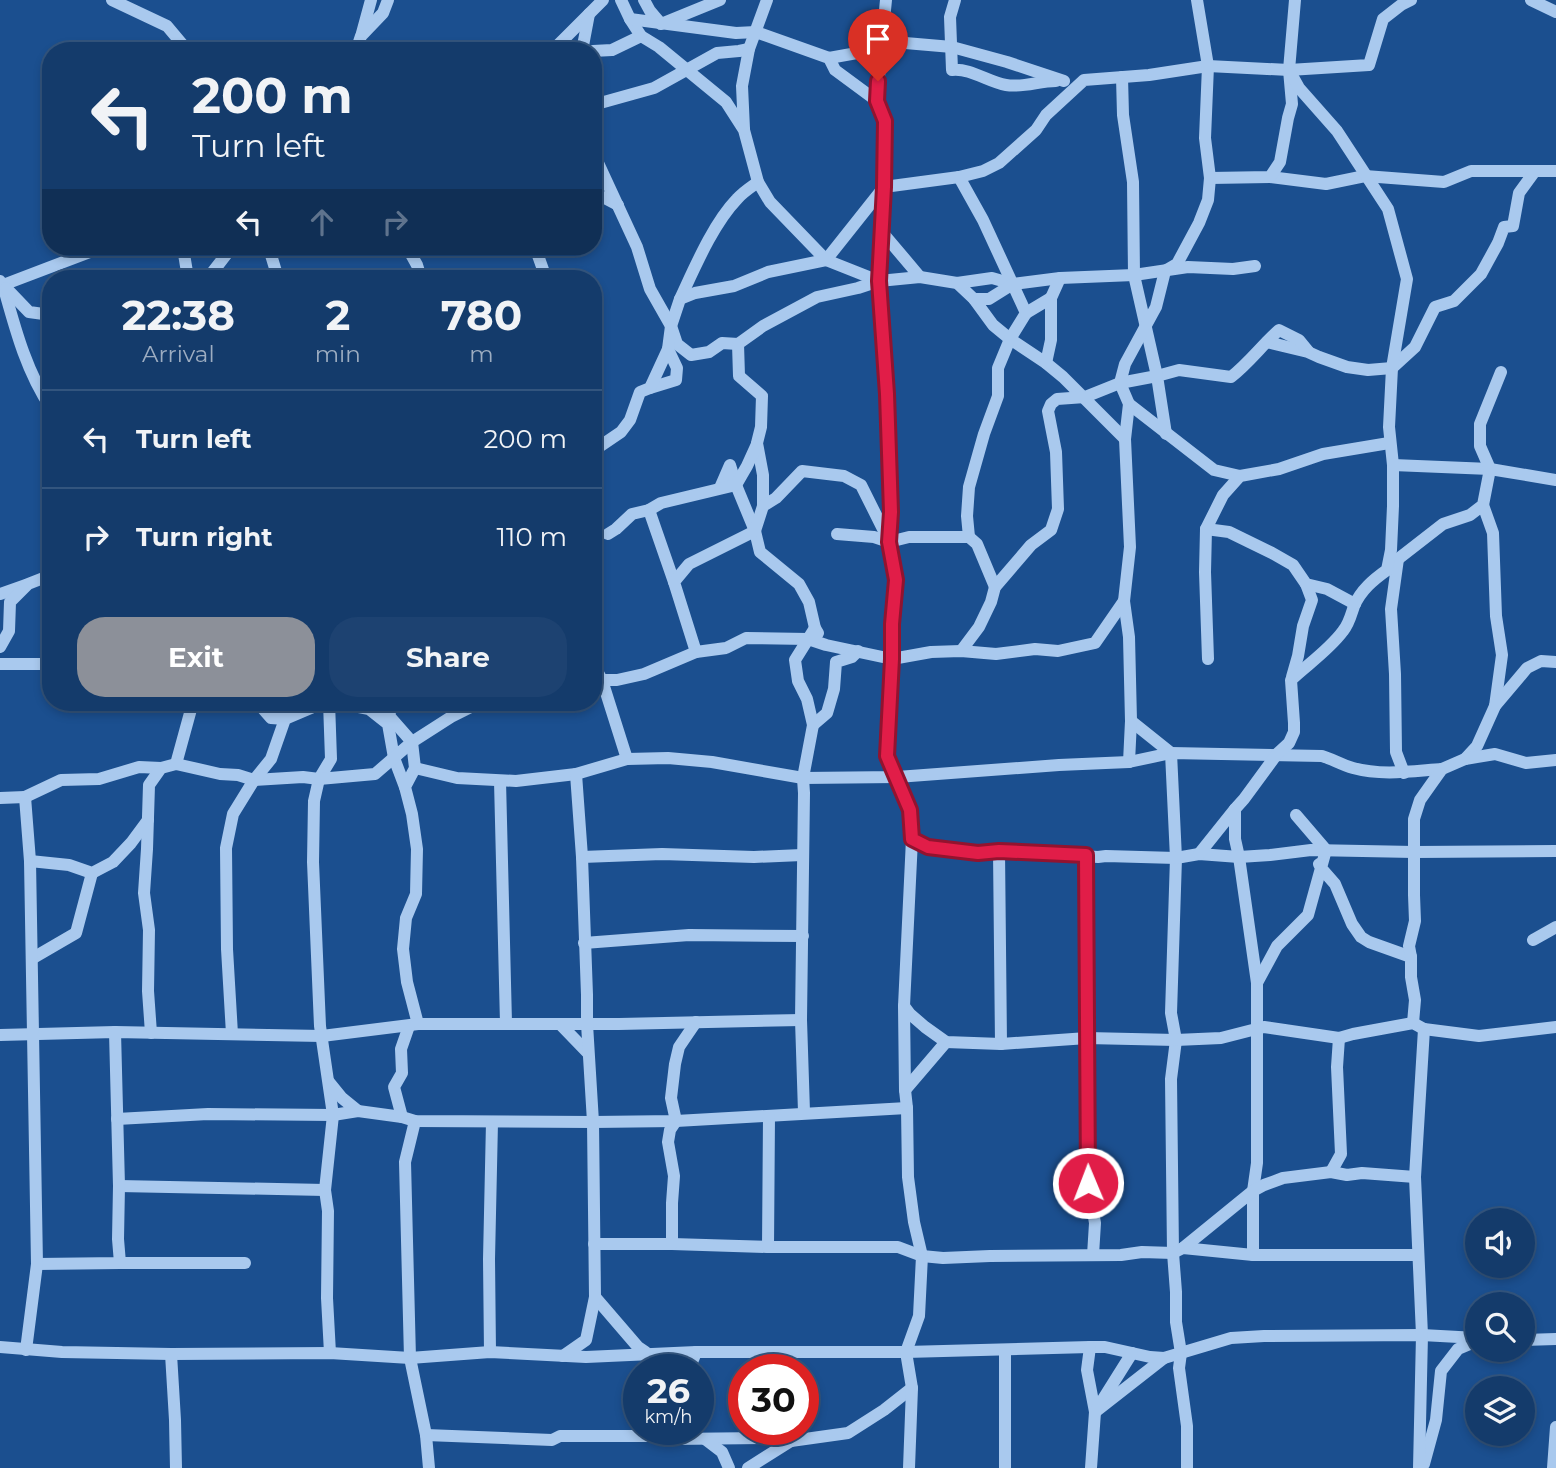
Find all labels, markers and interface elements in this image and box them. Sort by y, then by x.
pin [848,9,908,81]
icon: arrive [859,20,897,58]
text: 200 m [192,66,353,125]
icon: left [77,70,168,161]
text: Turn left [192,126,326,165]
icon: left [230,203,268,241]
icon: ahead [303,203,341,241]
icon: right [376,203,414,241]
text: 22:38 [122,289,235,341]
text: 2 [325,289,350,341]
text: 780 [441,289,522,341]
text: Arrival [142,340,215,368]
text: min [315,340,361,368]
text: m [469,340,494,368]
icon: left [77,420,115,458]
text: Turn left [136,423,252,455]
text: 200 m [483,423,567,455]
icon: right [77,518,115,556]
text: Turn right [136,521,272,553]
text: 110 m [497,521,567,553]
button: Exit [77,617,315,697]
button: Share [329,617,567,697]
position arrow [1051,1146,1125,1220]
map controls [1465,1208,1535,1446]
button: sound [1465,1208,1535,1278]
button: search [1465,1292,1535,1362]
speed limit sign: 30 [728,1354,819,1445]
text: 26 [647,1369,690,1412]
button: layers [1465,1376,1535,1446]
text: km/h [644,1406,693,1428]

